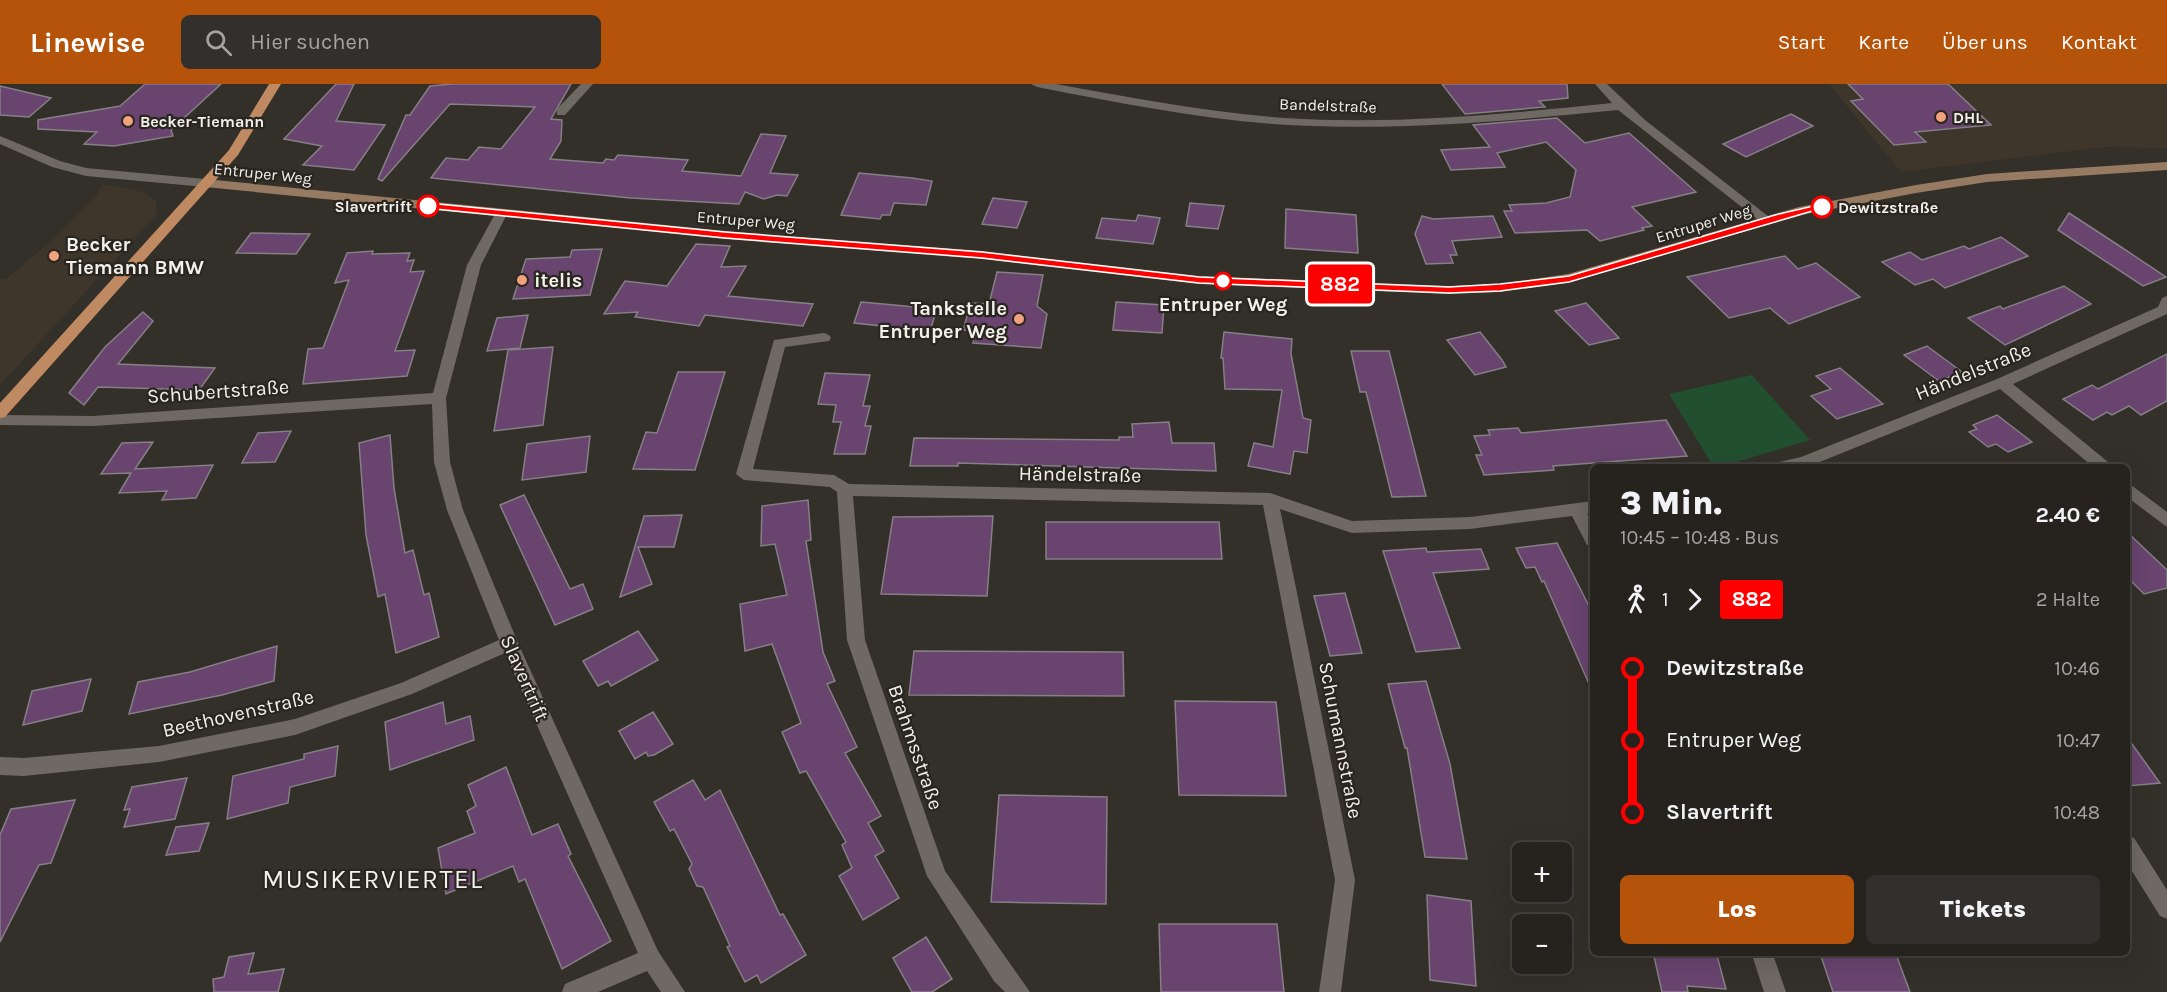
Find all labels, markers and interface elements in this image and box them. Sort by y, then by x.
search box [181,15,601,69]
text: Linewise [30,26,145,59]
icon: search [202,26,235,59]
text: Hier suchen [250,29,370,55]
text: Start [1778,30,1825,54]
text: Karte [1858,30,1909,54]
text: Über uns [1942,30,2028,54]
text: Kontakt [2061,30,2137,54]
street label: Bandelstraße [1279,94,1377,117]
place label: DHL [1953,108,1983,127]
marker: DHL [1934,110,1948,124]
place label: Becker-Tiemann [140,112,264,131]
marker: Becker-Tiemann [121,114,135,128]
street label: Entruper Weg [213,159,313,188]
marker: Slavertrift [417,195,439,217]
marker: Dewitzstraße [1811,196,1833,218]
place label: Slavertrift [334,197,412,216]
place label: Dewitzstraße [1838,198,1938,217]
street label: Entruper Weg [1653,200,1753,247]
street label: Entruper Weg [696,207,796,234]
place label: Becker Tiemann BMW [66,233,204,279]
marker: Becker Tiemann BMW [47,249,61,263]
line badge: 882 [1306,264,1374,304]
place label: itelis [534,269,582,292]
marker: Entruper Weg [1214,272,1232,290]
text: 882 [1320,272,1360,296]
marker: itelis [515,273,529,287]
place label: Entruper Weg [1159,293,1288,316]
place label: Tankstelle Entruper Weg [878,297,1007,343]
marker: Tankstelle Entruper Weg [1012,312,1026,326]
street label: Händelstraße [1912,338,2035,405]
street label: Schubertstraße [146,375,290,408]
street label: Händelstraße [1018,462,1142,487]
text: 3 Min. [1620,484,1722,522]
text: 2.40 € [2035,502,2100,528]
text: 10:45 – 10:48 · Bus [1620,526,1779,549]
icon: walk [1620,583,1653,616]
icon: forward [1678,583,1711,616]
text: 882 [1732,587,1771,611]
text: 1 [1662,588,1669,611]
text: 2 Halte [2036,588,2100,611]
street label: Slavertrift [495,632,554,725]
text: Dewitzstraße [1666,655,1804,681]
text: 10:46 [2054,657,2100,680]
street label: Schumannstraße [1314,660,1367,820]
street label: Brahmsstraße [883,682,948,813]
street label: Beethovenstraße [160,685,316,742]
text: Entruper Weg [1666,727,1801,753]
text: 10:47 [2056,729,2100,752]
text: Slavertrift [1666,799,1773,825]
text: 10:48 [2053,801,2100,824]
map controls [1512,842,1572,974]
button: + [1512,842,1572,902]
district label: MUSIKERVIERTEL [262,864,484,895]
button: Los [1620,875,1854,944]
button: Tickets [1866,875,2100,944]
button: − [1512,914,1572,974]

